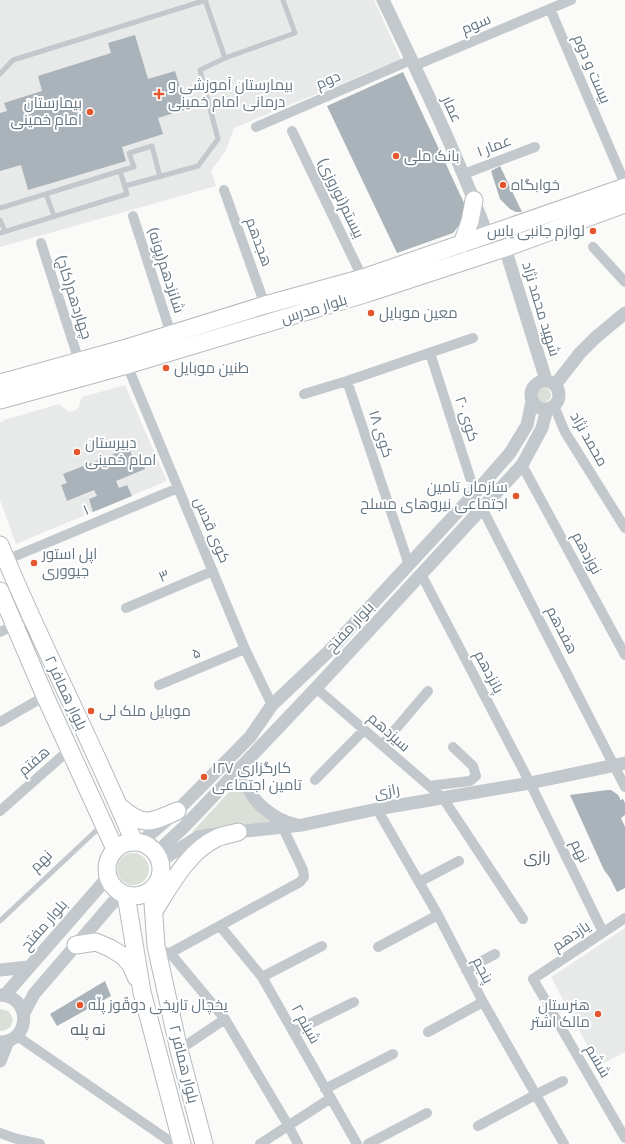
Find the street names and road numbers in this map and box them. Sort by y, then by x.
street label: سوم [458,10,494,39]
street label: بیست و دوم [568,32,615,107]
street label: دوم [313,67,343,94]
street label: عمار [438,92,466,125]
street label: عمار ۱ [474,131,514,161]
street label: بیستم(نوروزی) [313,155,368,242]
street label: هجدهم [241,215,276,269]
street label: شانزدهم(پونه) [143,225,188,315]
street label: چهاردهم(کاج) [50,253,96,342]
street label: شهید محمد نژاد [517,259,564,359]
street label: بلوار مدرس [279,290,350,329]
street label: کوی ۲۰ [450,394,483,444]
street label: کوی ۱۸ [364,408,397,460]
street label: محمد نژاد [566,409,612,469]
street label: کوی قدس [189,494,234,566]
street label: ۱ [80,501,92,519]
street label: نوزدهم [567,529,606,578]
street label: ۳ [156,566,172,586]
street label: بلوار مفتح [322,598,379,657]
street label: هفدهم [541,603,582,657]
street label: ۵ [189,643,203,663]
street label: پانزدهم [469,647,508,697]
street label: بلوار همافر ۲ [41,653,91,733]
street label: سیزدهم [363,709,414,756]
street label: هفتم [15,742,54,780]
street label: رازی [373,780,401,803]
street label: نهم [566,836,593,866]
street label: نهم [26,846,57,876]
street label: بلوار مفتح [17,896,73,955]
street label: یازدهم [549,917,594,956]
street label: پنجم [468,954,497,987]
street label: شبنم ۲ [287,1001,324,1047]
street label: بلوار همافر ۲ [166,1023,202,1105]
street label: ششم [581,1041,615,1081]

